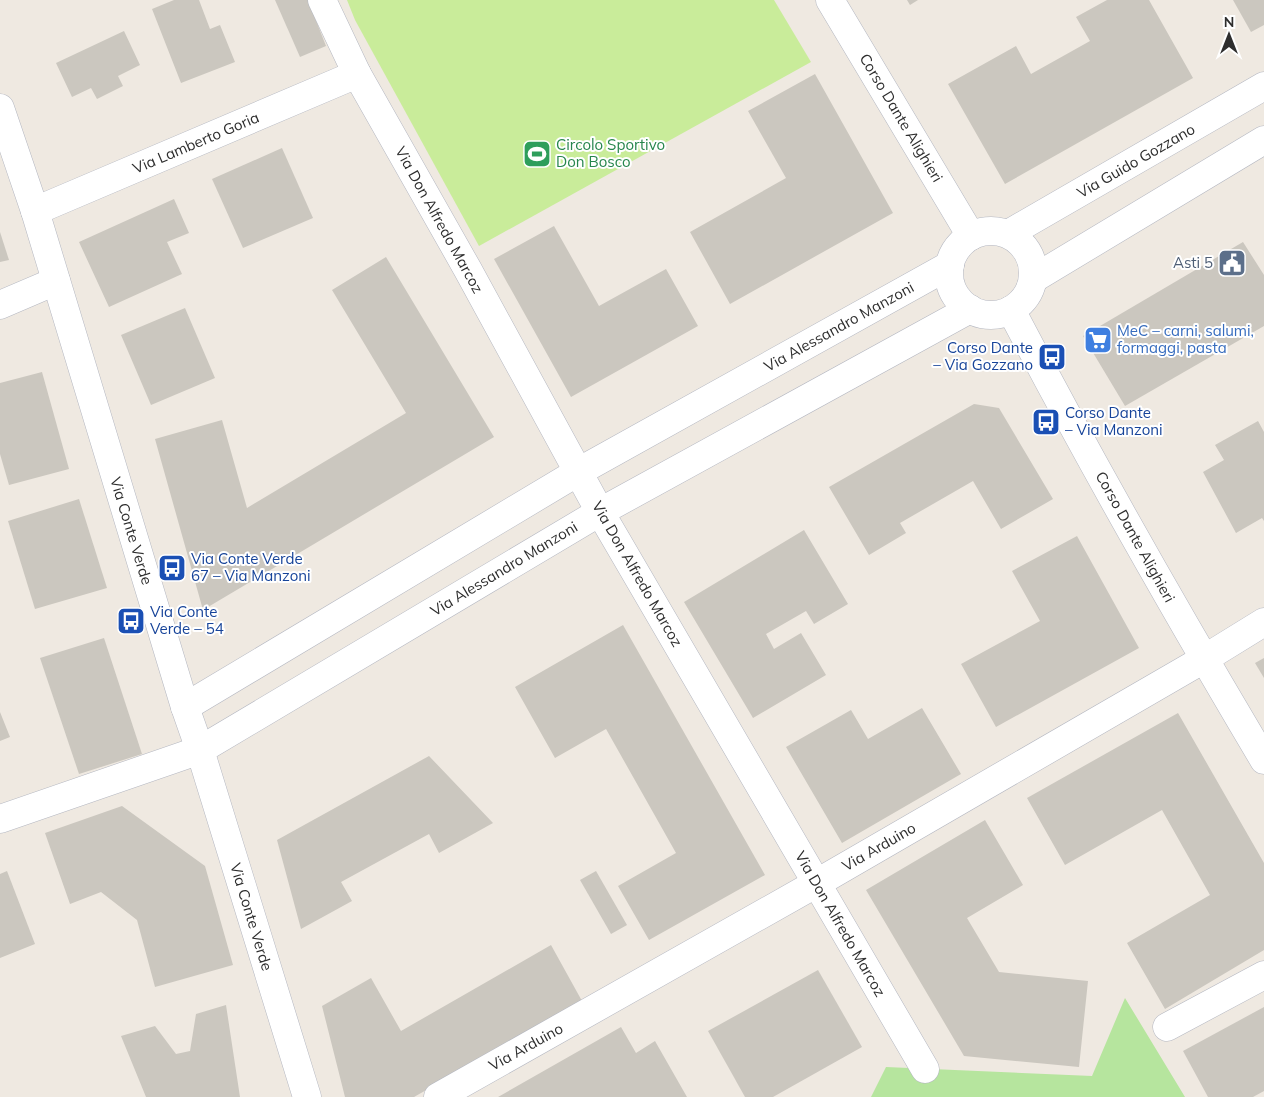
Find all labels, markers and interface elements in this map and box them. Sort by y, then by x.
north arrow [1204,10,1254,60]
text: N [1224,13,1234,31]
street label: Corso Dante Alighieri [856,50,947,185]
street label: Via Lamberto Goria [130,107,262,178]
street label: Via Guido Gozzano [1073,119,1198,202]
place label: Circolo Sportivo Don Bosco [556,135,665,171]
sports icon: Circolo Sportivo Don Bosco [522,139,552,169]
street label: Via Don Alfredo Marcoz [391,143,488,297]
public building icon: Asti 5 [1217,248,1247,278]
place label: Asti 5 [1173,253,1213,272]
street label: Via Alessandro Manzoni [760,277,917,376]
place label: MeC – carni, salumi, formaggi, pasta [1117,321,1254,357]
supermarket icon: MeC – carni, salumi, formaggi, pasta [1083,325,1113,355]
place label: Corso Dante – Via Gozzano [933,338,1033,374]
bus stop icon: Corso Dante – Via Gozzano [1037,342,1067,372]
place label: Corso Dante – Via Manzoni [1065,403,1163,439]
bus stop icon: Corso Dante – Via Manzoni [1031,407,1061,437]
street label: Corso Dante Alighieri [1092,468,1179,605]
street label: Via Conte Verde [106,475,157,587]
street label: Via Don Alfredo Marcoz [588,498,687,650]
street label: Via Alessandro Manzoni [427,517,581,620]
place label: Via Conte Verde 67 – Via Manzoni [191,549,311,585]
bus stop icon: Via Conte Verde 67 – Via Manzoni [157,553,187,583]
place label: Via Conte Verde – 54 [150,602,224,638]
bus stop icon: Via Conte Verde – 54 [116,606,146,636]
street label: Via Arduino [839,818,919,875]
street label: Via Don Alfredo Marcoz [791,848,890,1000]
street label: Via Conte Verde [226,861,277,973]
street label: Via Arduino [485,1018,566,1075]

